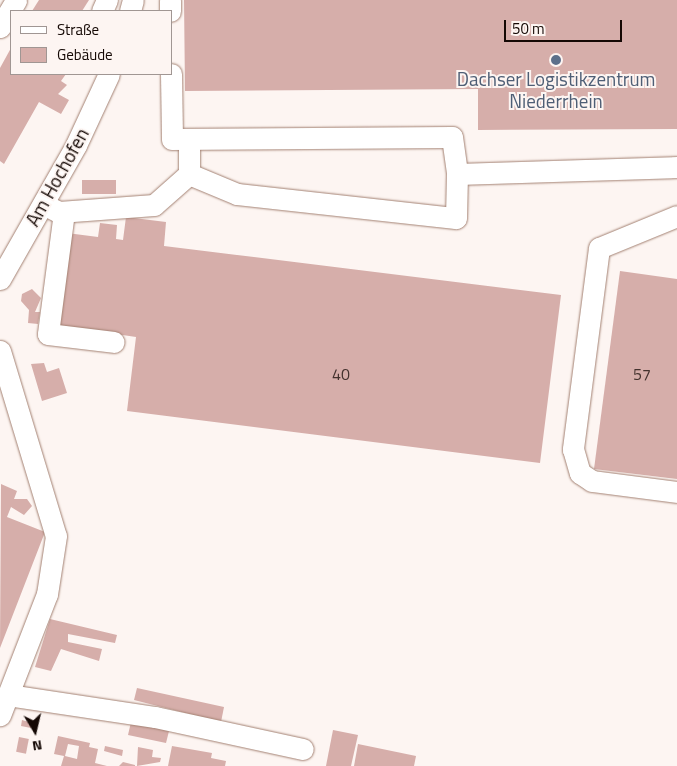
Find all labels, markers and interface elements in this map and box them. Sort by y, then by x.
legend [10,10,172,75]
scale bar [507,10,624,42]
text: 50 m [512,17,545,40]
text: Straße [57,18,99,41]
text: Gebäude [57,43,113,66]
marker: Dachser Logistikzentrum Niederrhein [550,54,562,66]
place label: Dachser Logistikzentrum Niederrhein [457,68,655,112]
street label: Am Hochofen [21,124,93,230]
house number: 40 [332,364,350,384]
house number: 57 [633,364,651,384]
north arrow [10,706,60,756]
text: N [31,735,44,757]

